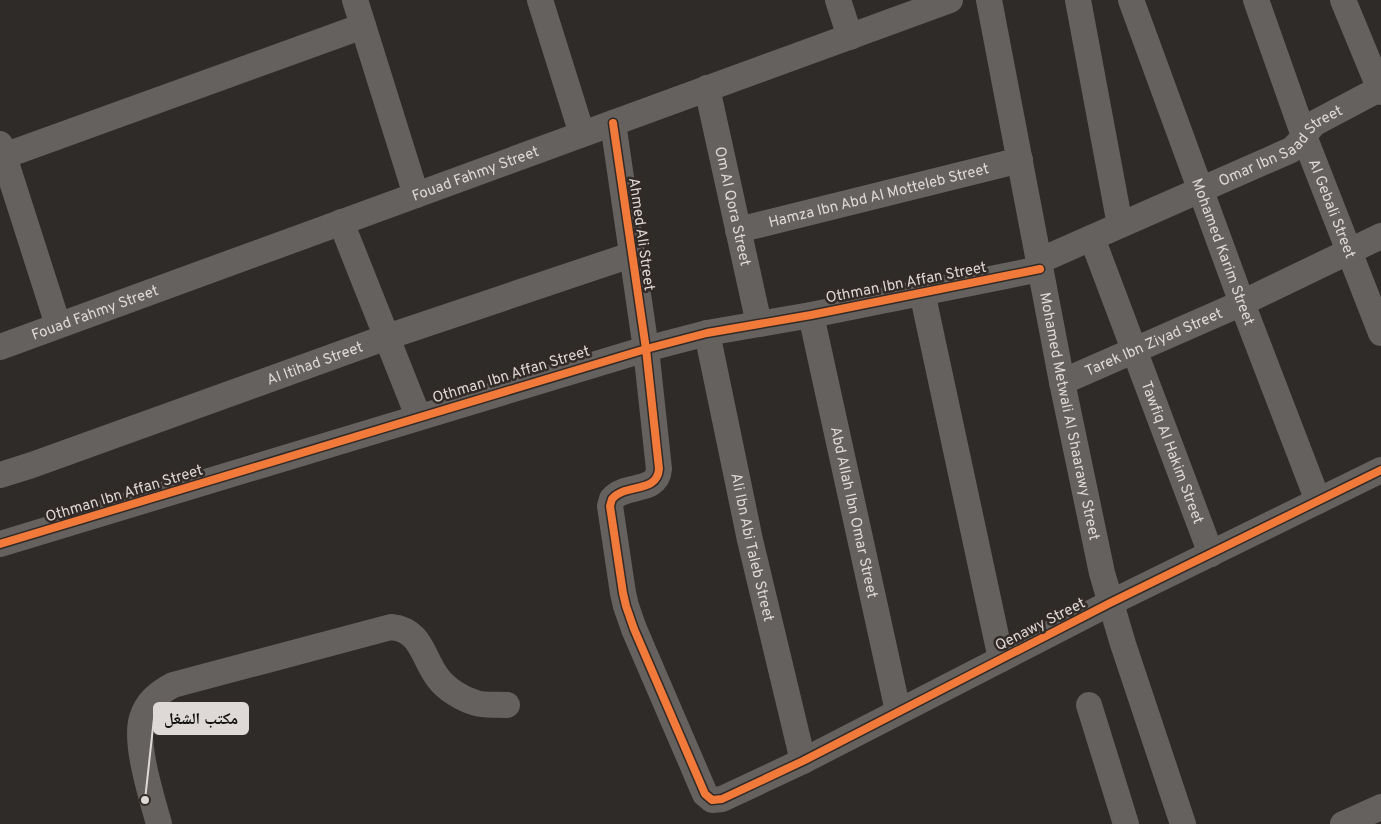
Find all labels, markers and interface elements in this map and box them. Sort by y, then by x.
street label: Omar Ibn Saad Street [1216,102,1346,192]
street label: Fouad Fahmy Street [410,143,542,207]
street label: Om Al Qora Street [709,145,754,268]
street label: Al Gebali Street [1303,157,1359,261]
street label: Hamza Ibn Abd Al Motteleb Street [767,160,991,233]
street label: Ahmed Ali Street [623,176,658,292]
street label: Mohamed Karim Street [1186,176,1258,328]
street label: Othman Ibn Affan Street [824,259,988,308]
street label: Fouad Fahmy Street [29,282,161,346]
street label: Mohamed Metwali Al Shaarawy Street [1034,291,1103,542]
street label: Tarek Ibn Ziyad Street [1083,305,1226,382]
street label: Al Itihad Street [264,338,366,391]
street label: Othman Ibn Affan Street [431,342,592,408]
street label: Tawfiq Al Hakim Street [1136,379,1207,527]
street label: Abd Allah Ibn Omar Street [825,425,881,600]
street label: Othman Ibn Affan Street [44,461,205,527]
street label: Ali Ibn Abi Taleb Street [725,471,777,624]
street label: Qenawy Street [992,594,1089,656]
callout: مكتب الشغل [154,703,248,734]
text: مكتب الشغل [164,710,238,730]

